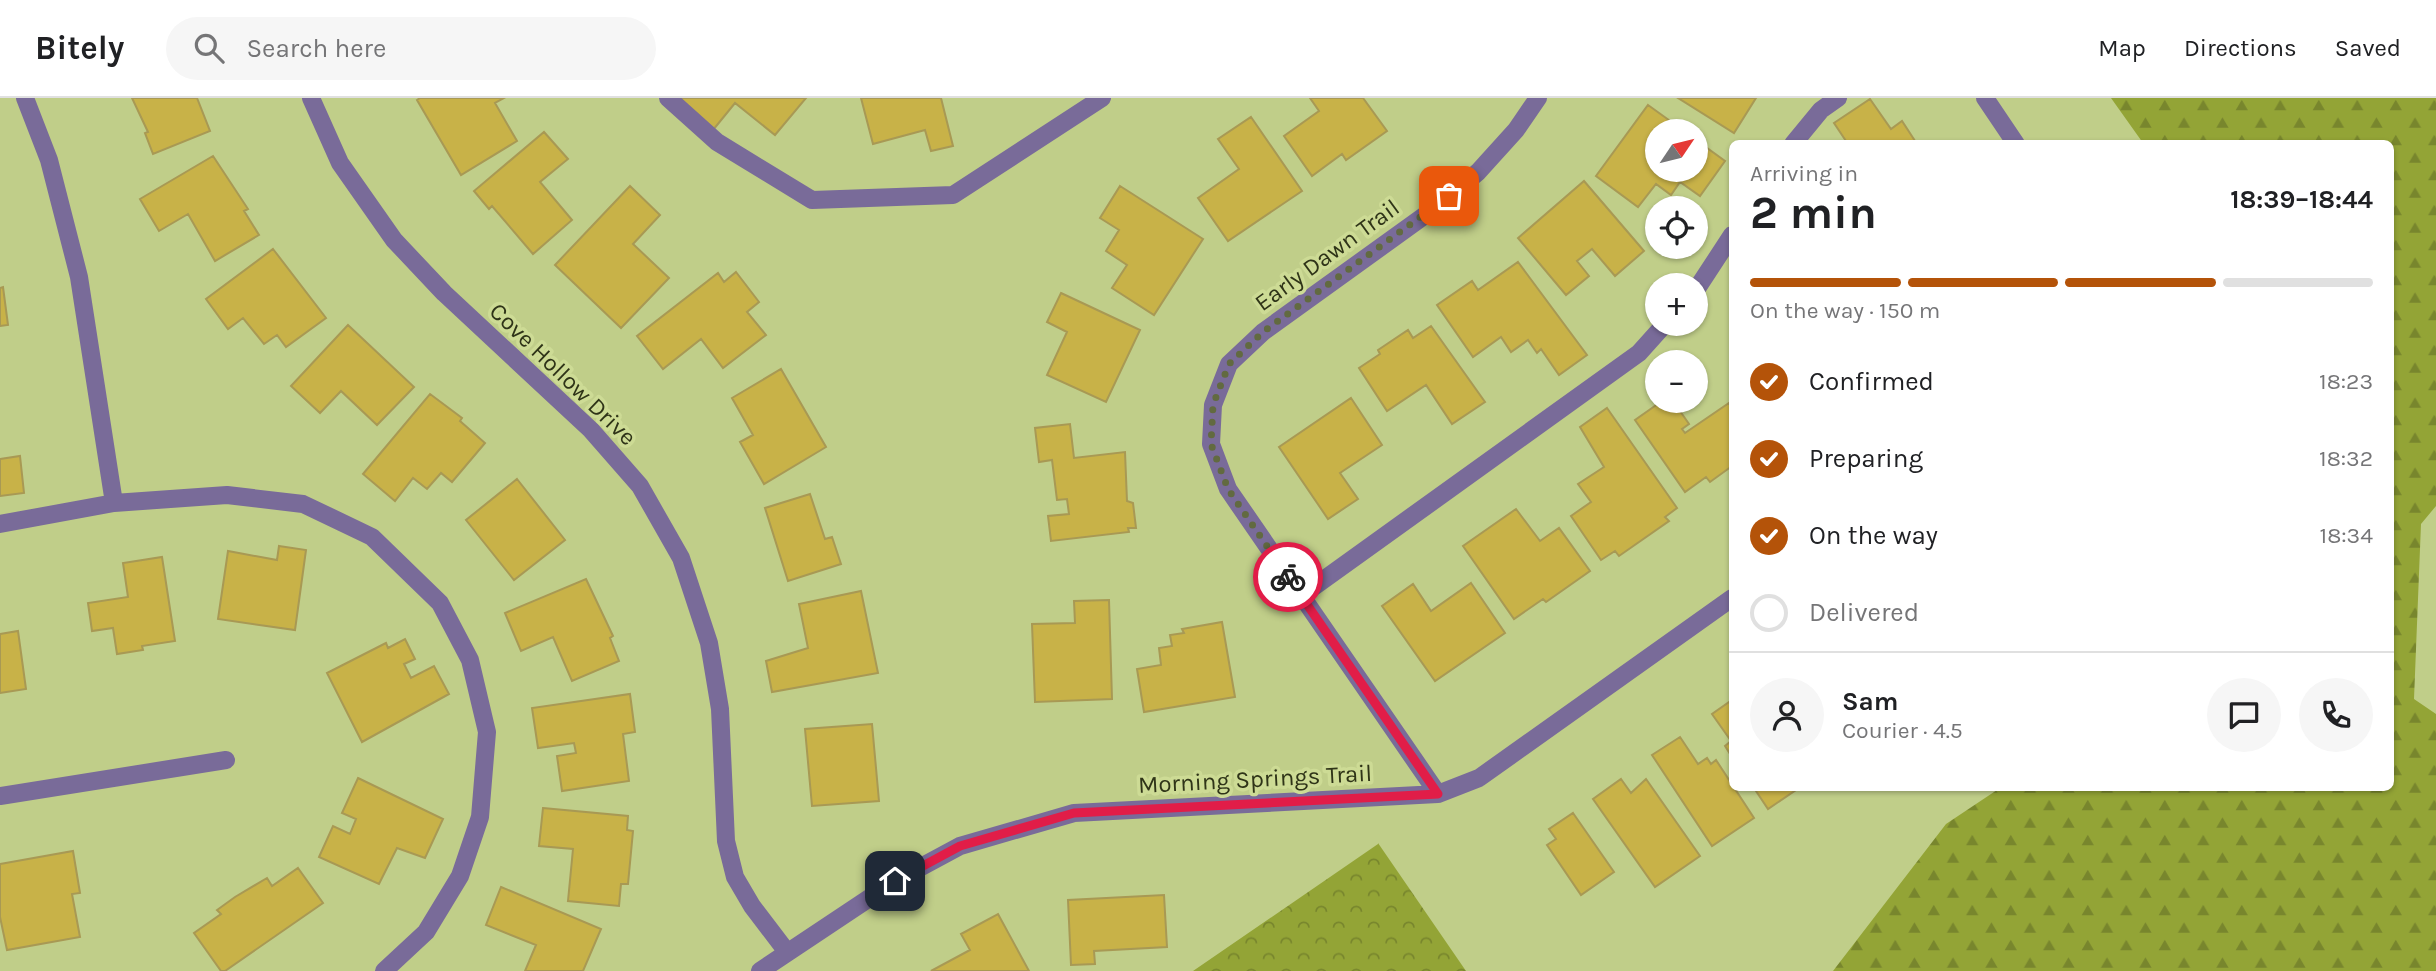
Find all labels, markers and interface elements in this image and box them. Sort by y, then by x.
search box [166,17,656,80]
text: Bitely [35,29,124,67]
icon: search [190,29,228,67]
text: Search here [246,33,386,64]
text: Map [2098,34,2146,62]
text: Directions [2184,34,2297,62]
text: Saved [2335,34,2401,62]
north arrow [1645,119,1708,182]
map controls [1645,119,1708,413]
text: Arriving in [1750,160,1858,187]
pin [1419,166,1479,226]
icon: bag [1430,177,1468,215]
text: 18:39–18:44 [2230,184,2373,215]
text: 2 min [1750,186,1877,240]
street label: Early Dawn Trail [1249,193,1405,317]
button: locate [1645,196,1708,259]
button: + [1645,273,1708,336]
street label: Cove Hollow Drive [484,297,642,451]
text: On the way · 150 m [1750,297,1940,324]
button: − [1645,350,1708,413]
icon: check [1750,363,1788,401]
text: Confirmed [1809,366,1934,397]
text: 18:23 [2319,368,2373,395]
icon: check [1750,440,1788,478]
text: Preparing [1809,443,1923,474]
text: 18:32 [2319,445,2373,472]
icon: check [1750,517,1788,555]
text: On the way [1809,520,1938,551]
text: 18:34 [2320,522,2373,549]
courier [1253,542,1323,612]
icon: bike [1269,558,1307,596]
text: Delivered [1809,597,1919,628]
button: person [1750,678,1824,752]
button: chat [2207,678,2281,752]
button: phone [2299,678,2373,752]
text: Sam [1842,686,1898,717]
text: Courier · 4.5 [1842,717,1963,744]
street label: Morning Springs Trail [1137,759,1373,799]
pin [865,851,925,911]
icon: home [876,862,914,900]

